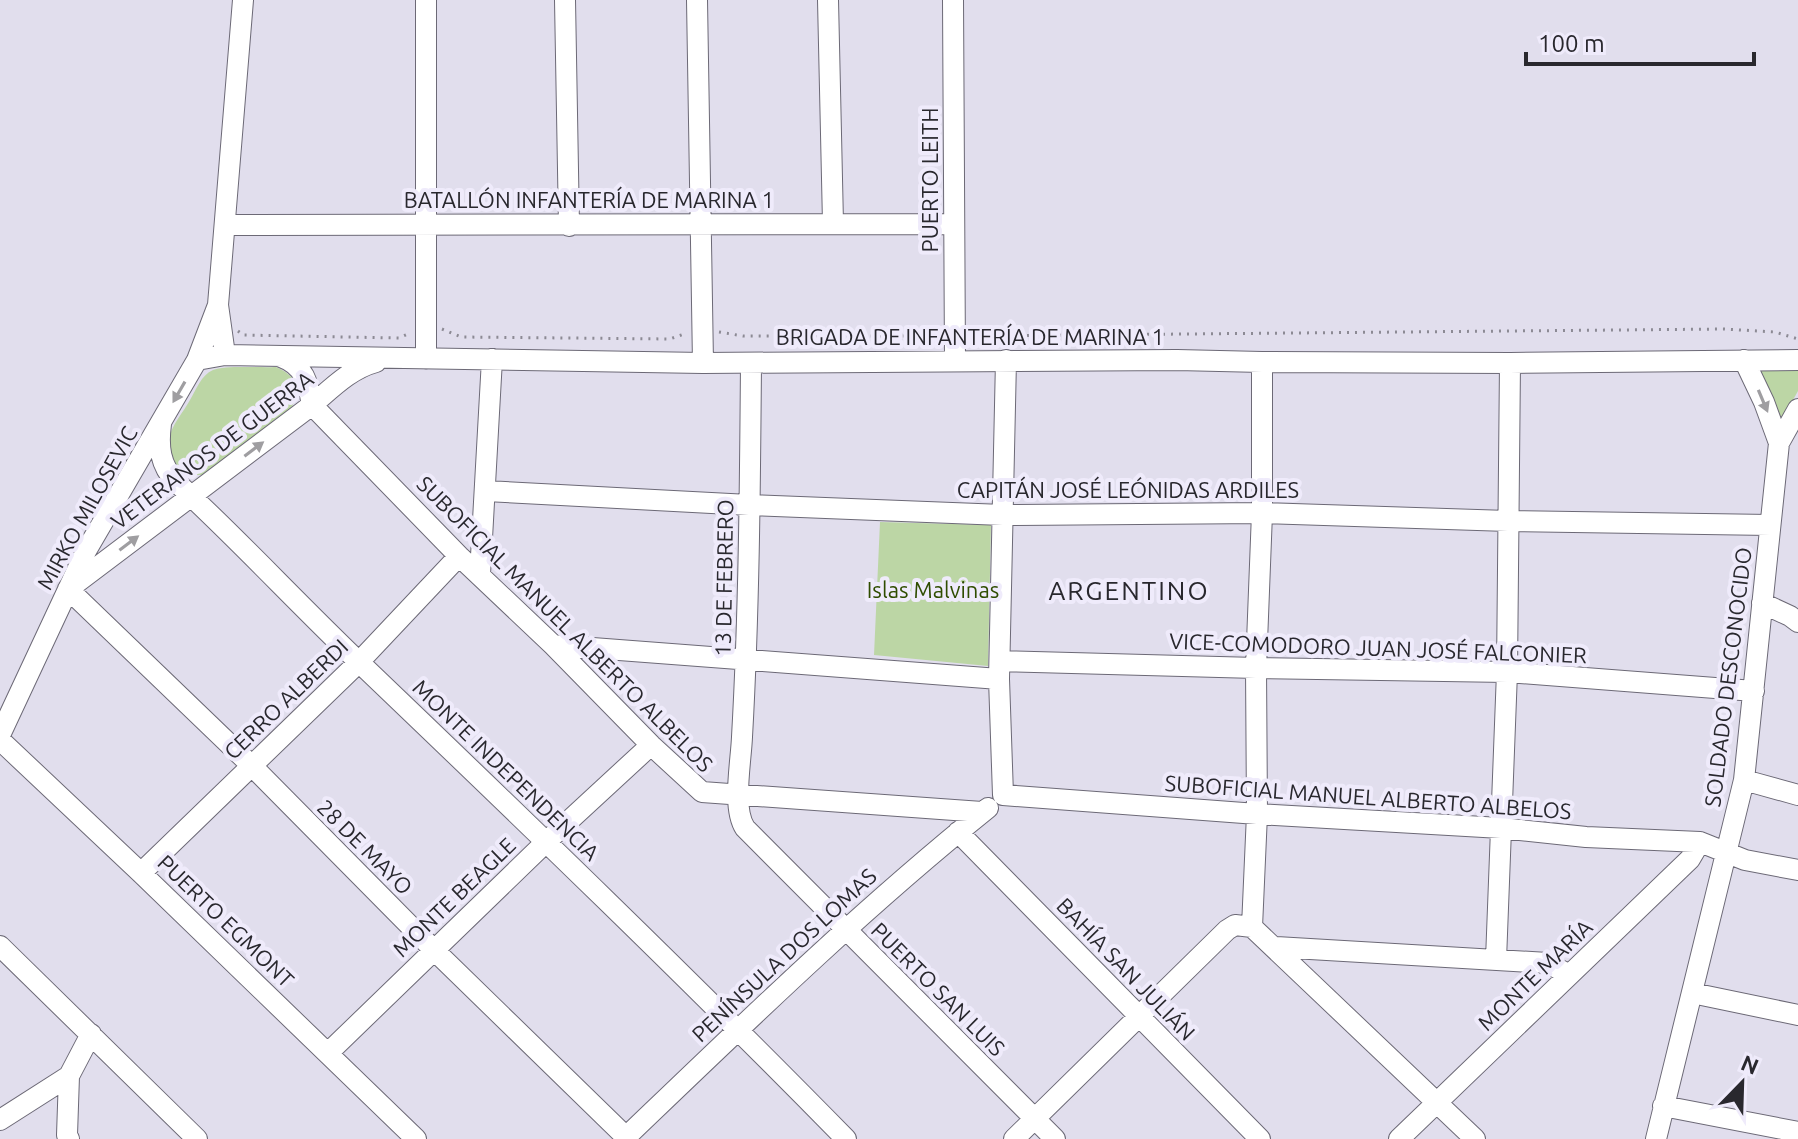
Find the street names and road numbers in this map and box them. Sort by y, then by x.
street label: PUERTO LEITH [917,108,942,252]
street label: BATALLÓN INFANTERÍA DE MARINA 1 [404,186,774,212]
street label: BRIGADA DE INFANTERÍA DE MARINA 1 [776,323,1164,349]
street label: VETERANOS DE GUERRA [106,365,318,534]
street label: MIRKO MILOSEVIC [31,422,142,594]
street label: SUBOFICIAL MANUEL ALBERTO ALBELOS [412,471,718,777]
street label: CAPITÁN JOSÉ LEÓNIDAS ARDILES [957,476,1299,502]
street label: 13 DE FEBRERO [710,499,737,657]
street label: SOLDADO DESCONOCIDO [1699,546,1756,808]
street label: VICE-COMODORO JUAN JOSÉ FALCONIER [1169,627,1587,667]
street label: CERRO ALBERDI [219,633,353,764]
street label: MONTE INDEPENDENCIA [408,674,605,866]
street label: SUBOFICIAL MANUEL ALBERTO ALBELOS [1164,770,1572,823]
street label: 28 DE MAYO [313,794,418,899]
street label: MONTE BEAGLE [387,832,520,961]
street label: PUERTO EGMONT [153,849,299,992]
street label: PENÍNSULA DOS LOMAS [686,862,881,1046]
street label: BAHÍA SAN JULIÁN [1052,892,1201,1045]
street label: MONTE MARÍA [1472,913,1597,1035]
street label: PUERTO SAN LUIS [867,917,1010,1060]

